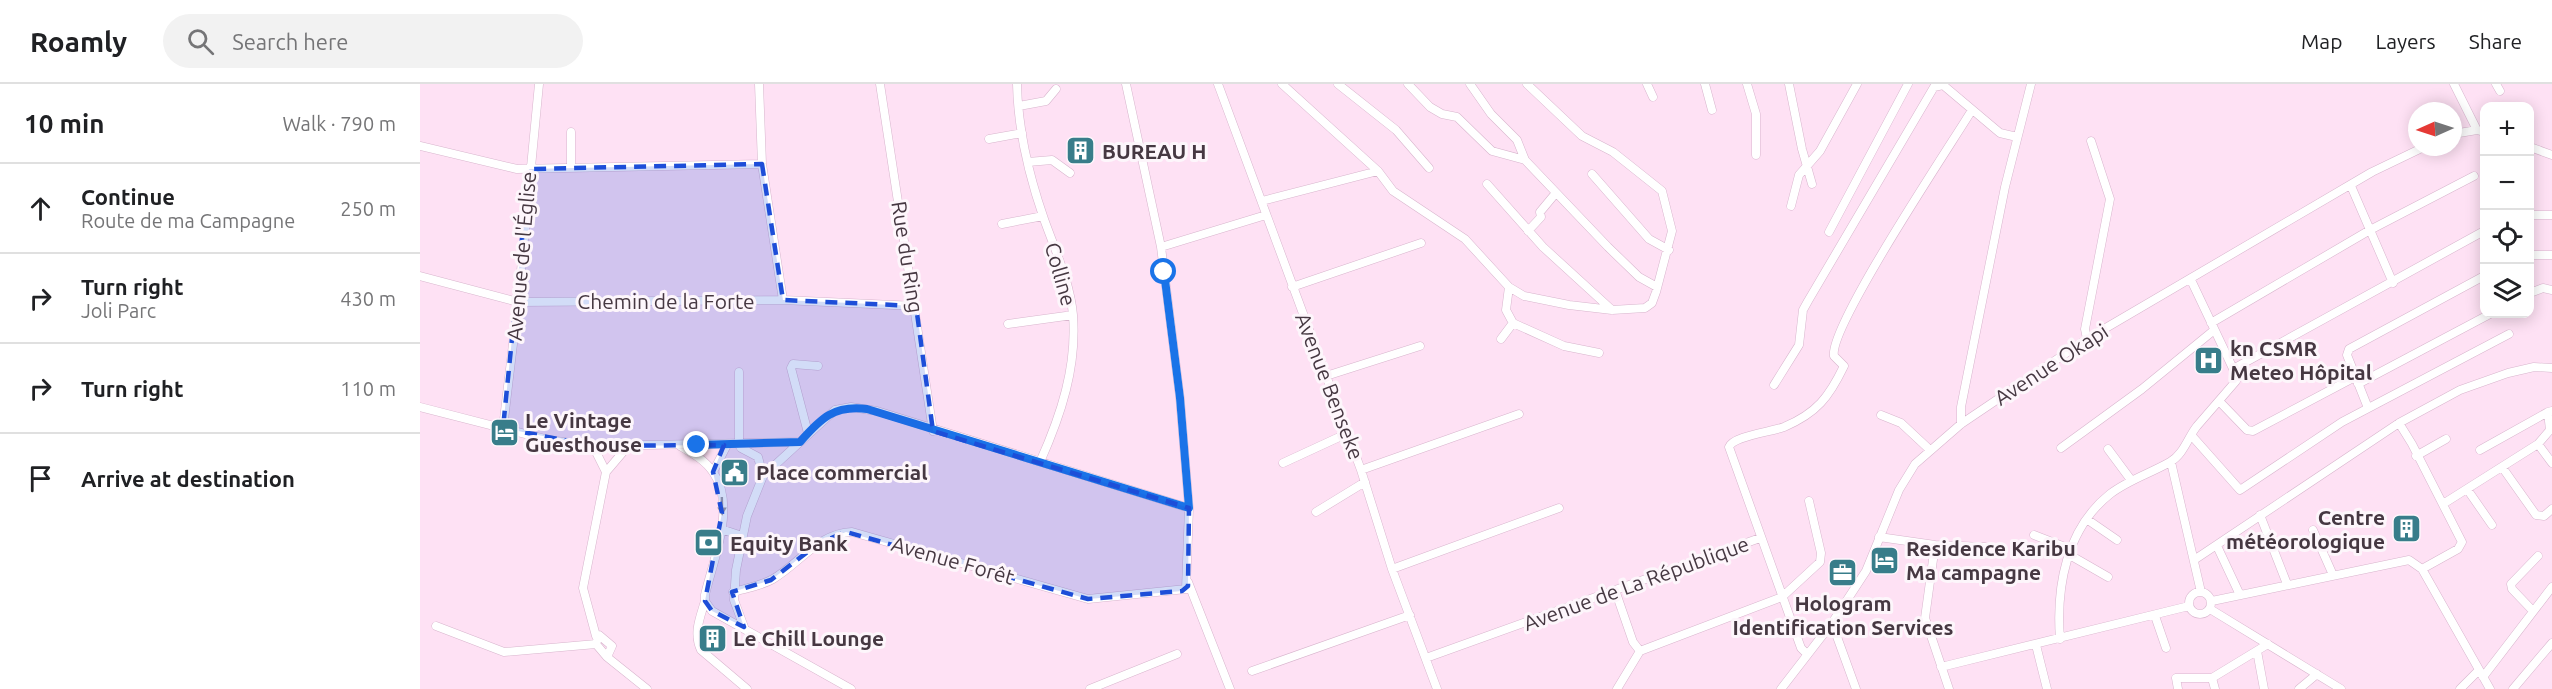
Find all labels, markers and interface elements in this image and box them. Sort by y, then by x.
search box [163,14,583,68]
icon: search [184,25,217,58]
text: Roamly [30,26,127,57]
text: Search here [232,29,348,54]
text: Map [2301,29,2342,53]
text: Layers [2375,29,2436,53]
text: Share [2469,29,2522,53]
north arrow [2408,102,2462,156]
map controls [2480,102,2534,318]
button: + [2480,102,2534,156]
text: 10 min [24,109,104,138]
text: Walk · 790 m [283,112,396,135]
building icon: BUREAU H [1065,135,1097,167]
place label: BUREAU H [1102,139,1206,163]
button: − [2480,156,2534,210]
street label: Avenue de l'Église [502,170,540,342]
text: Continue [81,184,175,209]
icon: ahead [24,192,57,225]
text: 250 m [340,197,396,220]
street label: Rue du Ring [887,199,929,315]
text: Route de ma Campagne [81,209,295,232]
button: locate [2480,210,2534,264]
street label: Colline [1041,240,1081,308]
route start [1150,258,1176,284]
button: layers [2480,264,2534,318]
text: Turn right [81,274,183,299]
icon: right [24,282,57,315]
text: 430 m [340,287,396,310]
street label: Chemin de la Forte [577,289,755,313]
text: Joli Parc [81,299,156,322]
street label: Avenue Benseke [1291,309,1369,463]
street label: Avenue Okapi [1990,318,2112,410]
place label: kn CSMR Meteo Hôpital [2230,336,2372,384]
hospital icon: kn CSMR Meteo Hôpital [2193,344,2225,376]
icon: right [24,372,57,405]
text: Turn right [81,376,183,401]
text: 110 m [340,377,396,400]
place label: Le Vintage Guesthouse [525,408,642,456]
hotel icon: Le Vintage Guesthouse [488,416,520,448]
route end [683,431,709,457]
public building icon: Place commercial [719,456,751,488]
place label: Place commercial [756,460,928,484]
icon: arrive [24,462,57,495]
text: Arrive at destination [81,466,295,491]
one-way arrow [717,496,727,515]
place label: Centre météorologique [2226,505,2385,553]
building icon: Centre météorologique [2390,513,2422,545]
bank icon: Equity Bank [693,527,725,559]
place label: Equity Bank [730,531,848,555]
street label: Avenue Forêt [889,531,1017,589]
street label: Avenue de La République [1520,531,1752,635]
place label: Residence Karibu Ma campagne [1906,536,2076,584]
hotel icon: Residence Karibu Ma campagne [1869,544,1901,576]
office icon: Hologram Identification Services [1827,556,1859,588]
place label: Hologram Identification Services [1733,591,1954,639]
building icon: Le Chill Lounge [696,622,728,654]
place label: Le Chill Lounge [733,626,884,650]

